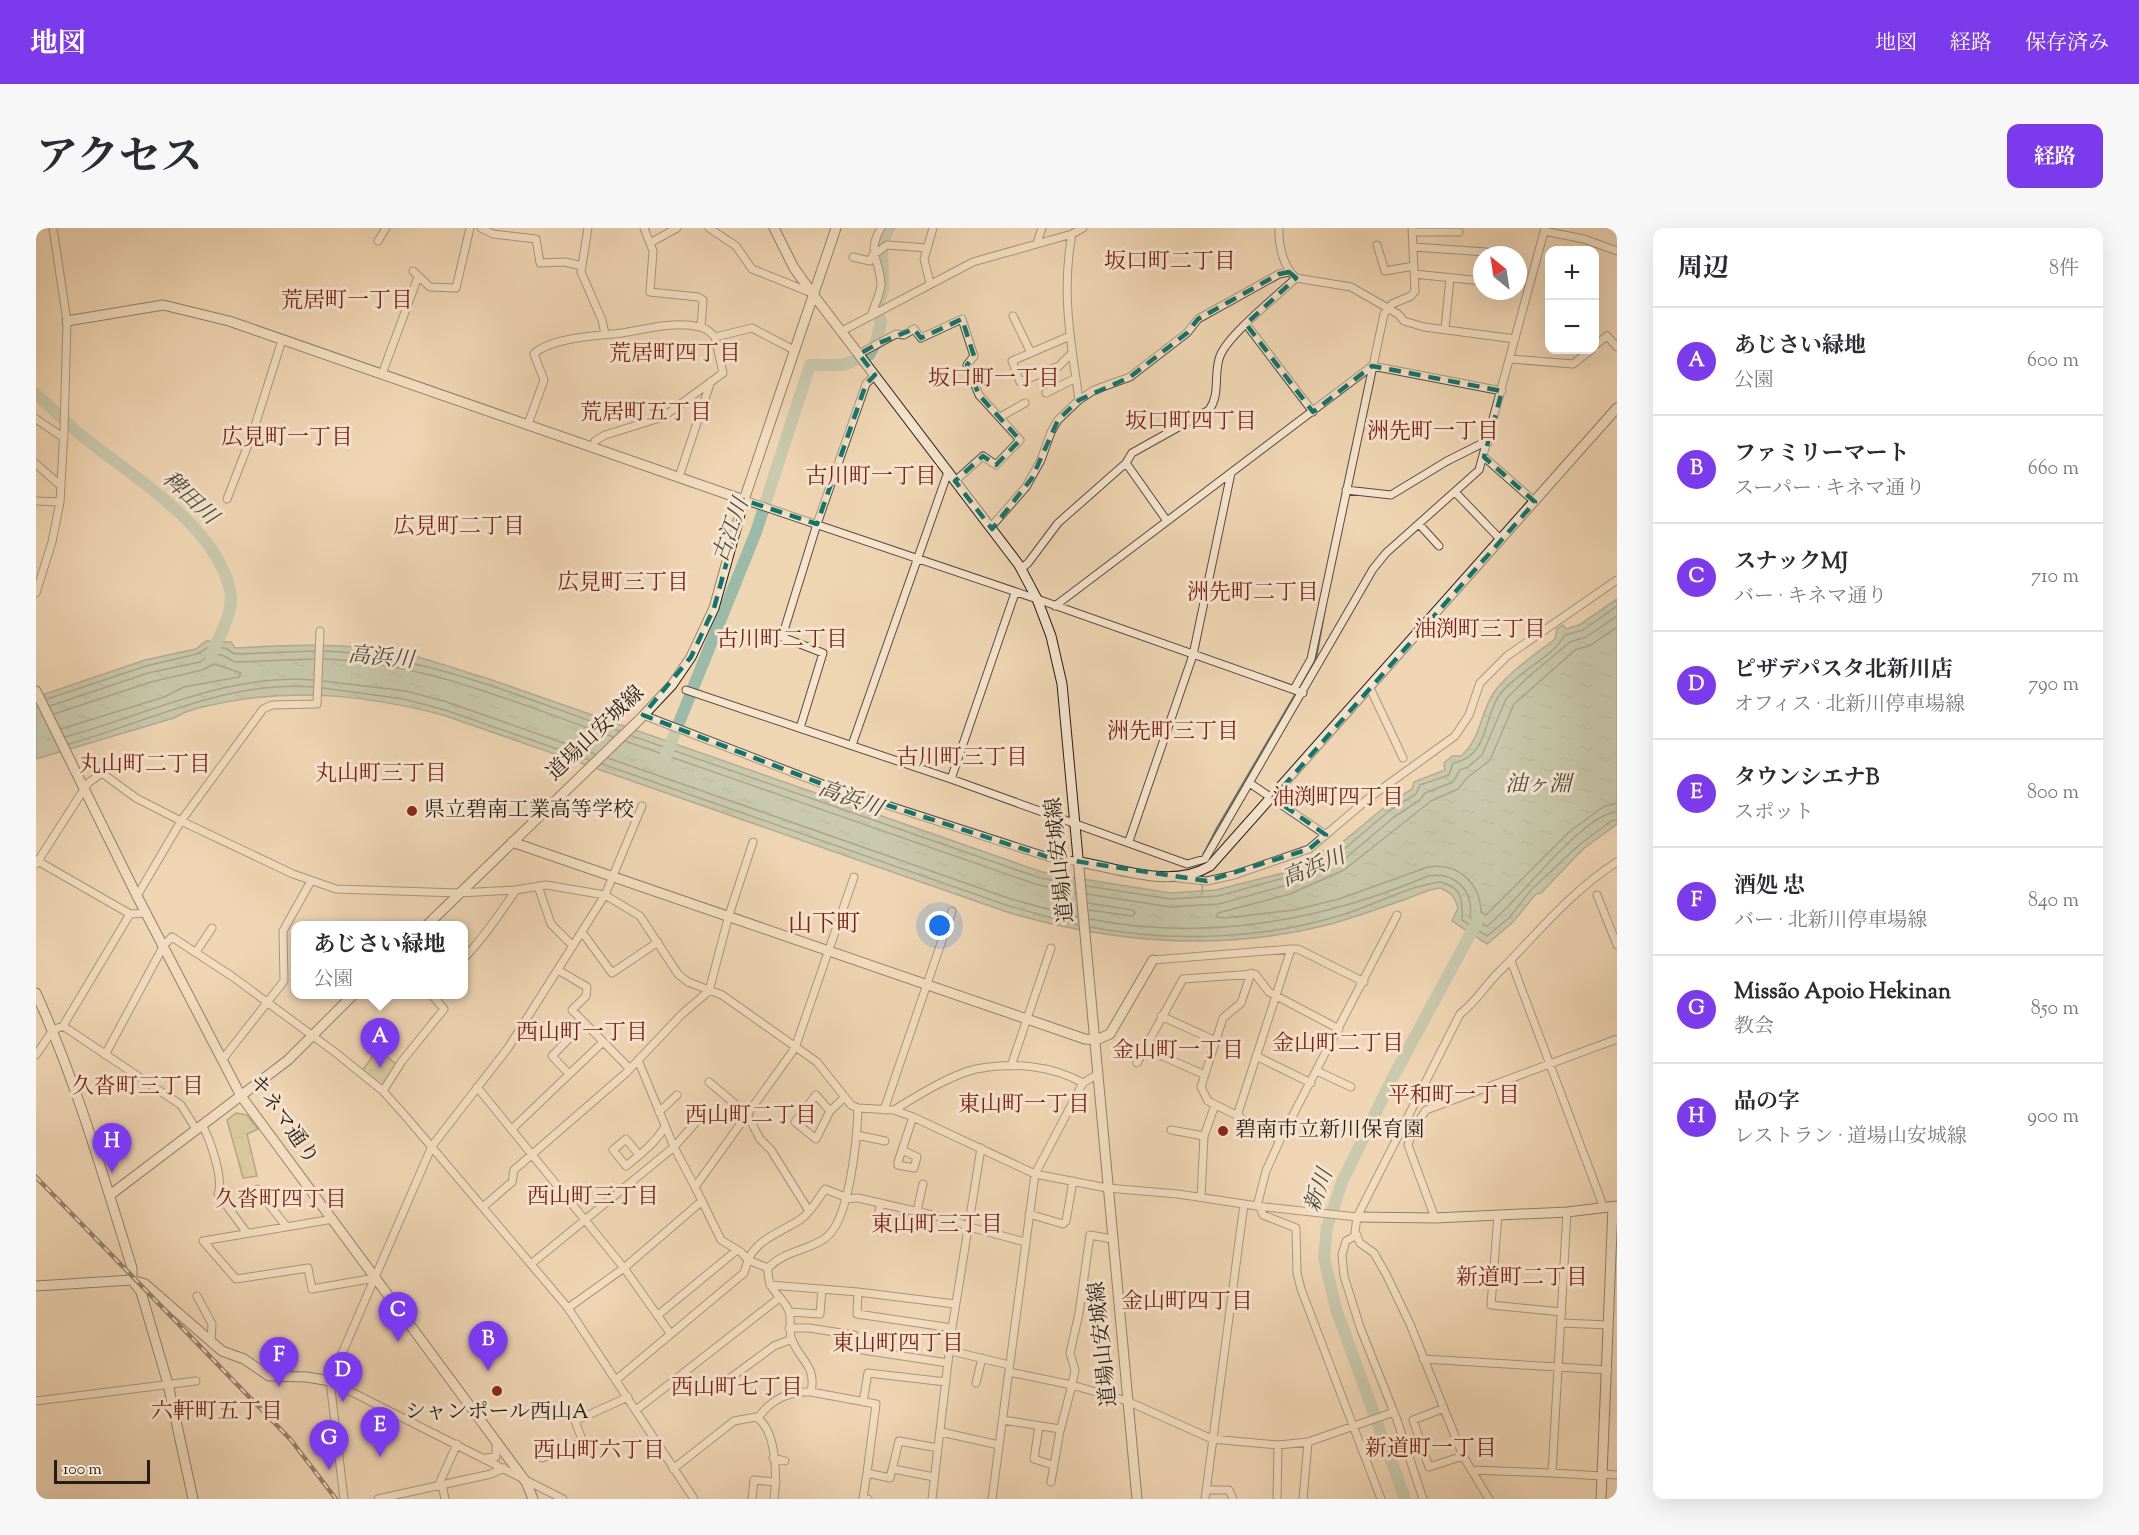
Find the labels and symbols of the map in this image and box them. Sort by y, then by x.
north arrow [1473,246,1527,300]
district label: 坂口町二丁目 [1104,247,1236,279]
district label: 荒居町一丁目 [281,286,413,318]
district label: 荒居町四丁目 [609,339,741,371]
district label: 坂口町一丁目 [928,364,1060,396]
district label: 荒居町五丁目 [580,398,712,430]
district label: 坂口町四丁目 [1125,407,1257,439]
district label: 洲先町一丁目 [1367,417,1499,449]
district label: 広見町一丁目 [221,423,353,455]
district label: 古川町一丁目 [805,462,937,494]
water label: 稗田川 [154,465,226,535]
water label: 古江川 [706,493,759,567]
district label: 広見町二丁目 [393,512,525,544]
district label: 広見町三丁目 [557,568,689,600]
district label: 洲先町二丁目 [1187,578,1319,610]
district label: 油渕町三丁目 [1414,615,1546,647]
district label: 古川町二丁目 [716,625,848,657]
water label: 高浜川 [347,640,417,678]
street label: 道場山安城線 [540,679,652,789]
district label: 洲先町三丁目 [1107,717,1239,749]
district label: 古川町三丁目 [896,743,1028,775]
district label: 丸山町二丁目 [79,750,211,782]
district label: 丸山町三丁目 [315,759,447,791]
water label: 油ヶ淵 [1505,770,1575,802]
water label: 高浜川 [814,774,888,827]
district label: 油渕町四丁目 [1272,783,1404,815]
place label: 県立碧南工業高等学校 [424,796,634,826]
street label: 道場山安城線 [1039,796,1083,924]
marker: 県立碧南工業高等学校 [405,804,419,818]
water label: 高浜川 [1277,841,1352,896]
district label: 山下町 [788,908,860,942]
your location [925,911,954,940]
pin: A [360,1018,400,1068]
district label: 西山町一丁目 [516,1018,648,1050]
district label: 金山町二丁目 [1272,1029,1404,1061]
district label: 金山町一丁目 [1112,1036,1244,1068]
street label: キネマ通り [241,1069,325,1171]
district label: 久沓町三丁目 [72,1072,204,1104]
district label: 平和町一丁目 [1388,1081,1520,1113]
district label: 東山町一丁目 [958,1090,1090,1122]
district label: 西山町二丁目 [685,1101,817,1133]
place label: 碧南市立新川保育園 [1235,1116,1424,1146]
pin: H [92,1124,132,1173]
marker: 碧南市立新川保育園 [1216,1124,1230,1138]
water label: 新川 [1297,1163,1343,1217]
district label: 西山町三丁目 [527,1182,659,1214]
district label: 久沓町四丁目 [215,1185,347,1217]
district label: 東山町三丁目 [871,1210,1003,1242]
district label: 新道町二丁目 [1456,1263,1588,1295]
street label: 道場山安城線 [1082,1280,1126,1408]
district label: 金山町四丁目 [1121,1287,1253,1319]
pin: C [378,1292,418,1342]
pin: B [468,1322,508,1371]
district label: 東山町四丁目 [832,1329,964,1361]
pin: F [260,1338,298,1387]
pin: D [324,1352,362,1402]
district label: 西山町七丁目 [671,1373,803,1405]
marker: シャンポール西山A [490,1384,504,1398]
district label: 六軒町五丁目 [151,1397,283,1429]
place label: シャンポール西山A [405,1398,589,1428]
pin: E [360,1408,400,1457]
pin: G [310,1420,348,1470]
district label: 新道町一丁目 [1365,1434,1497,1466]
district label: 西山町六丁目 [533,1436,665,1468]
scale bar [54,1457,150,1484]

